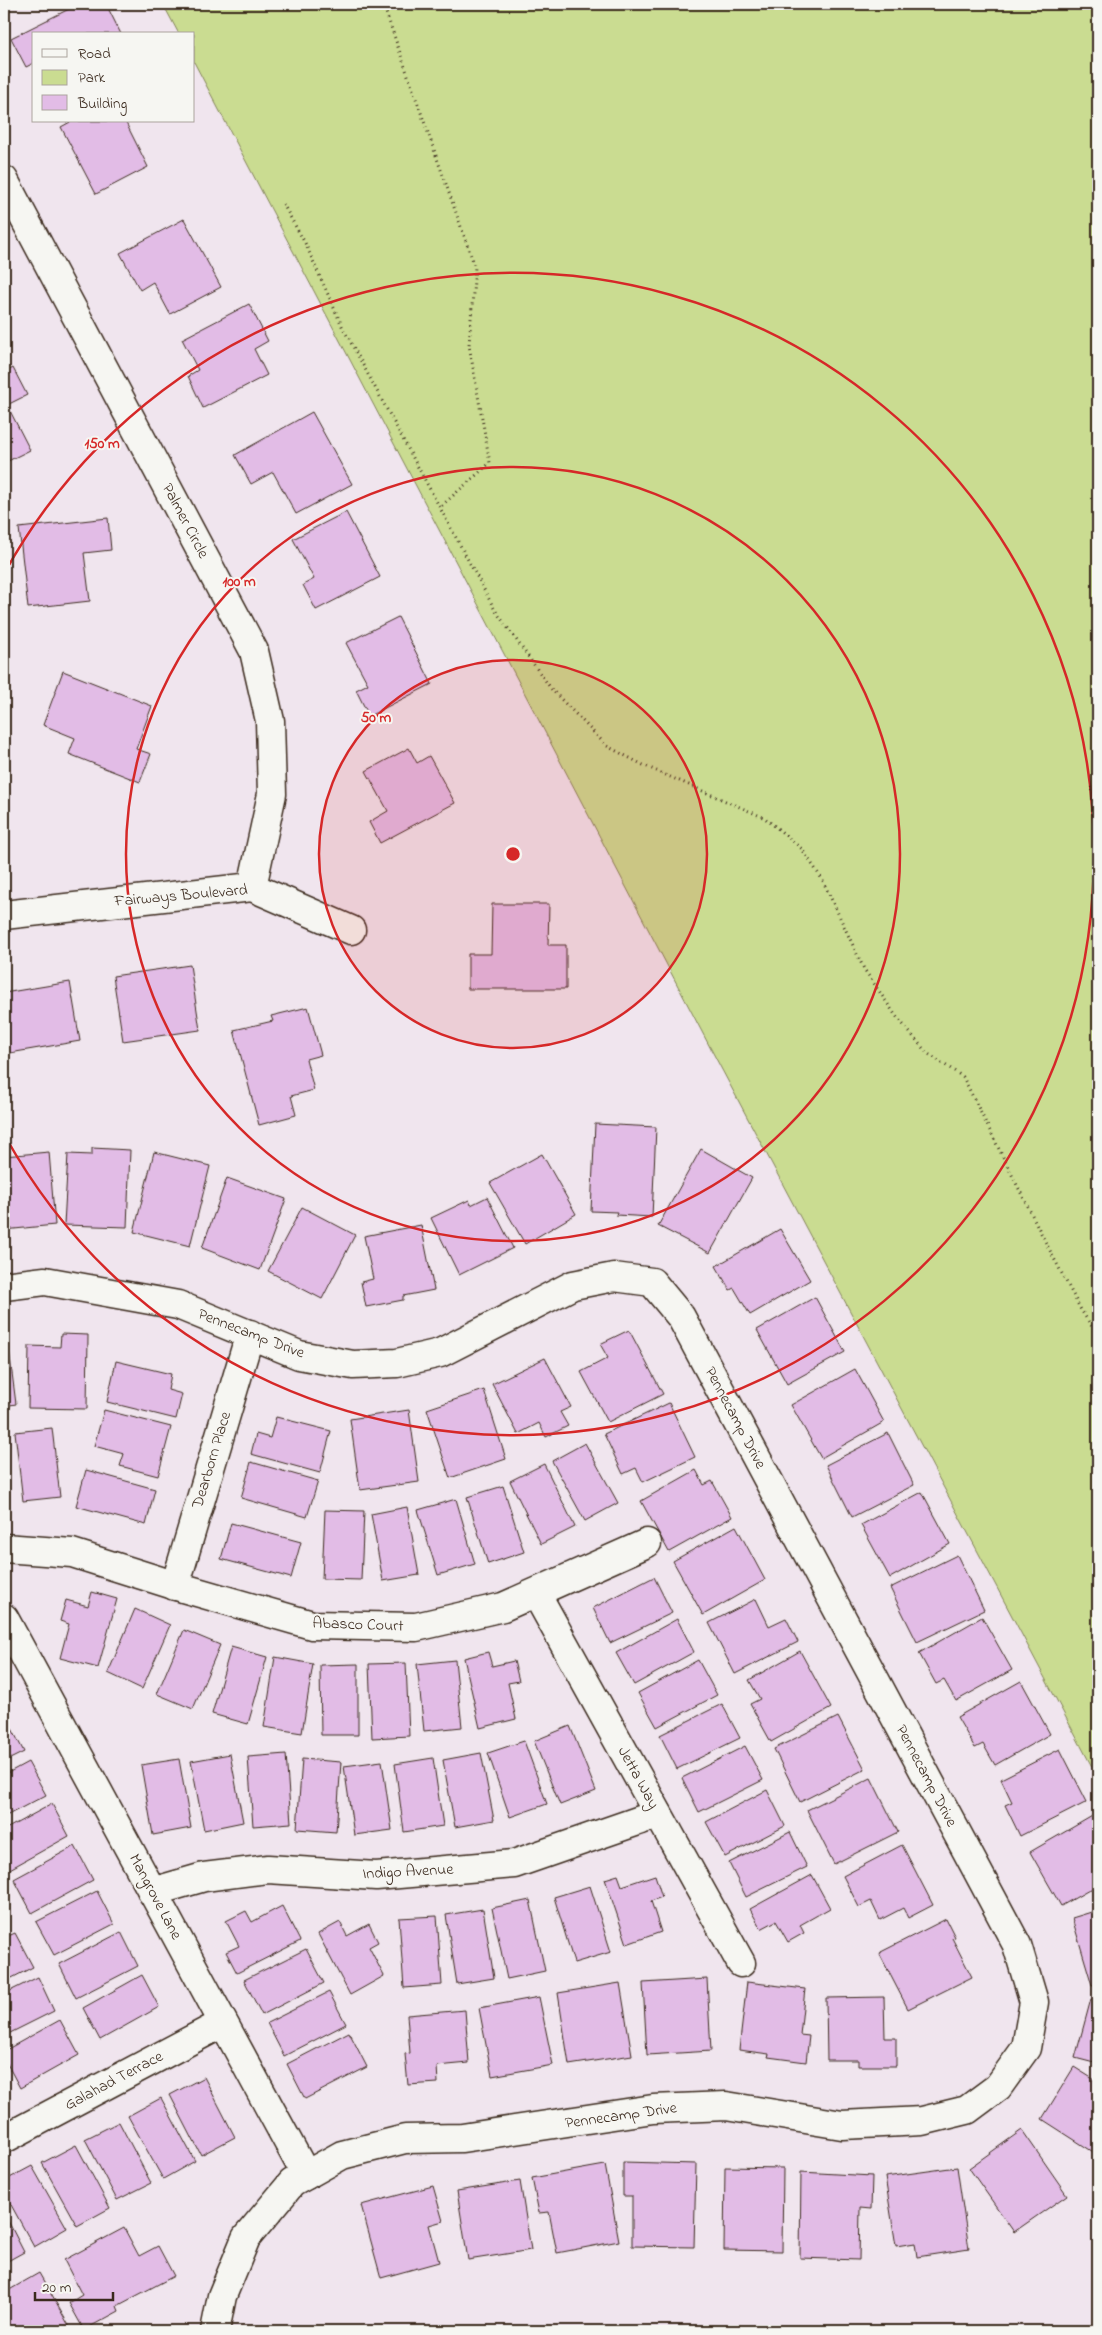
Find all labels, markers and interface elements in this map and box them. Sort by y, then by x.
legend [32,32,195,122]
text: Road [78,43,111,65]
text: Park [78,67,106,89]
text: Building [77,93,127,116]
text: 150 m [84,433,120,455]
street label: Palmer Circle [155,479,215,563]
text: 100 m [222,571,256,593]
text: 50 m [361,707,392,729]
centre of rings [504,845,522,863]
street label: Fairways Boulevard [112,878,249,914]
street label: Pennecamp Drive [194,1303,309,1366]
street label: Pennecamp Drive [698,1363,772,1474]
street label: Dearborn Place [186,1408,238,1512]
street label: Abasco Court [312,1611,405,1639]
street label: Pennecamp Drive [889,1721,963,1832]
street label: Jetta Way [611,1742,665,1814]
street label: Mangrove Lane [122,1850,188,1945]
street label: Indigo Avenue [362,1858,455,1886]
street label: Galahad Terrace [61,2045,168,2117]
street label: Pennecamp Drive [564,2096,679,2136]
scale bar [35,2270,112,2302]
text: 20 m [42,2277,72,2299]

